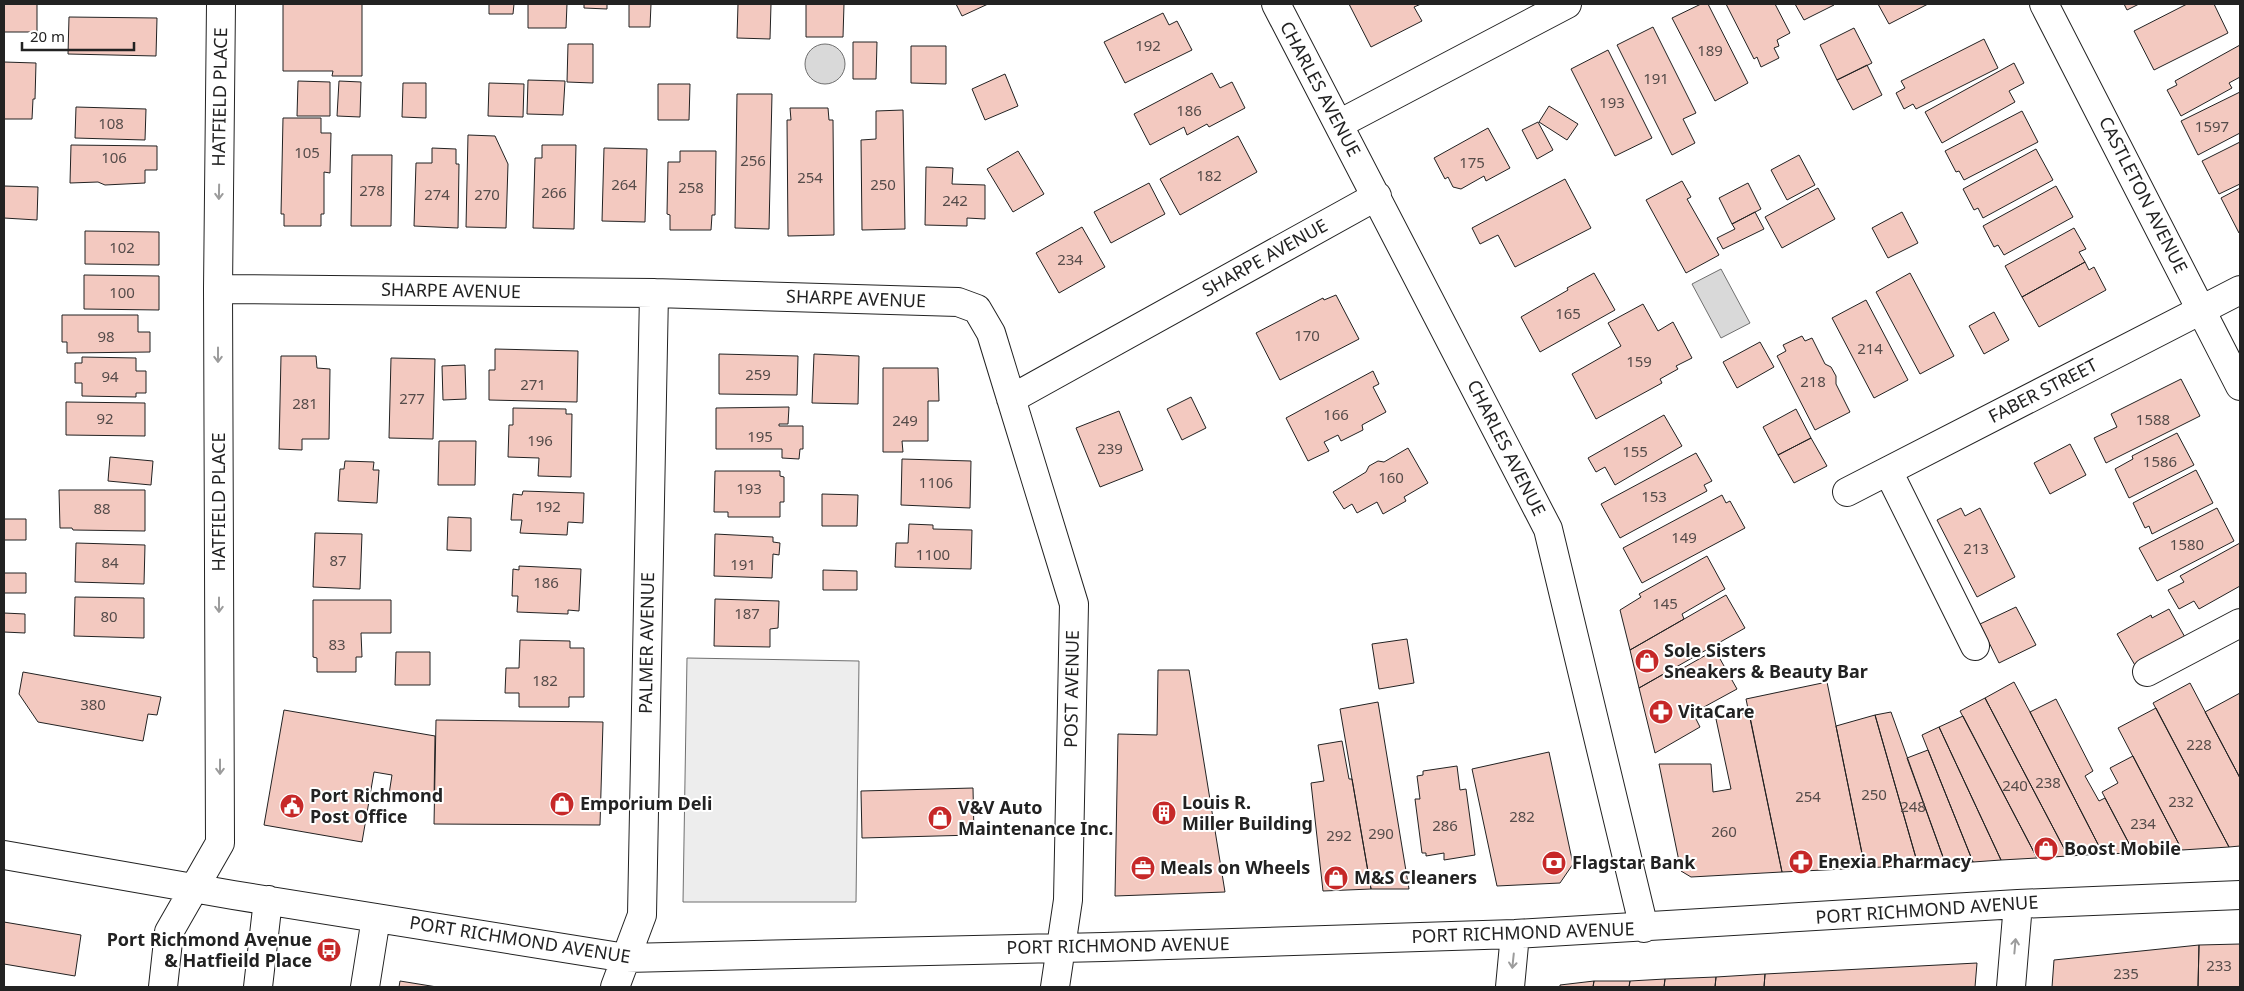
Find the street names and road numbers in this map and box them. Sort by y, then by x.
street label: CHARLES AVENUE [1275,17,1367,160]
street label: HATFIELD PLACE [206,27,232,167]
street label: CASTLETON AVENUE [2094,112,2194,277]
street label: SHARPE AVENUE [1198,213,1332,302]
street label: SHARPE AVENUE [381,277,521,303]
street label: SHARPE AVENUE [786,284,926,312]
street label: FABER STREET [1984,352,2101,428]
street label: CHARLES AVENUE [1462,375,1552,520]
street label: HATFIELD PLACE [206,432,230,572]
street label: PALMER AVENUE [633,572,659,714]
street label: POST AVENUE [1058,630,1084,748]
street label: PORT RICHMOND AVENUE [1815,889,2039,929]
street label: PORT RICHMOND AVENUE [408,910,632,968]
street label: PORT RICHMOND AVENUE [1411,916,1635,948]
street label: PORT RICHMOND AVENUE [1006,931,1230,959]

